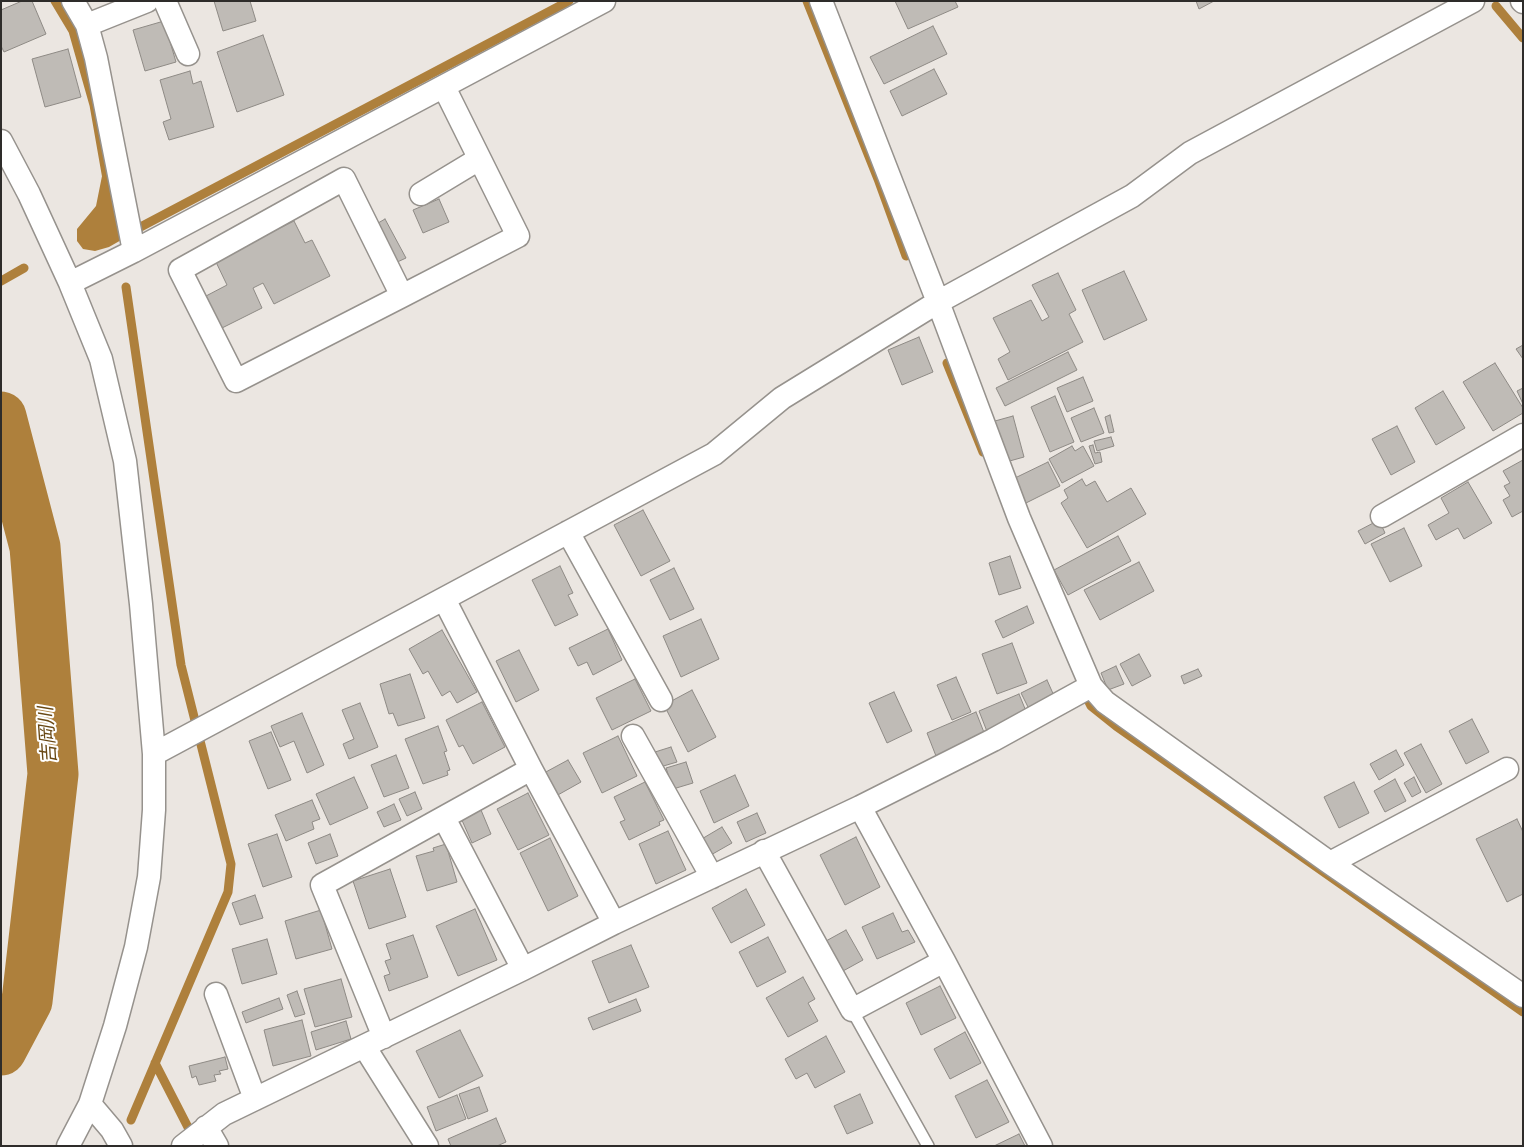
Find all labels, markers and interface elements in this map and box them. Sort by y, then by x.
water label: 吉岡川 [37,706,63,764]

